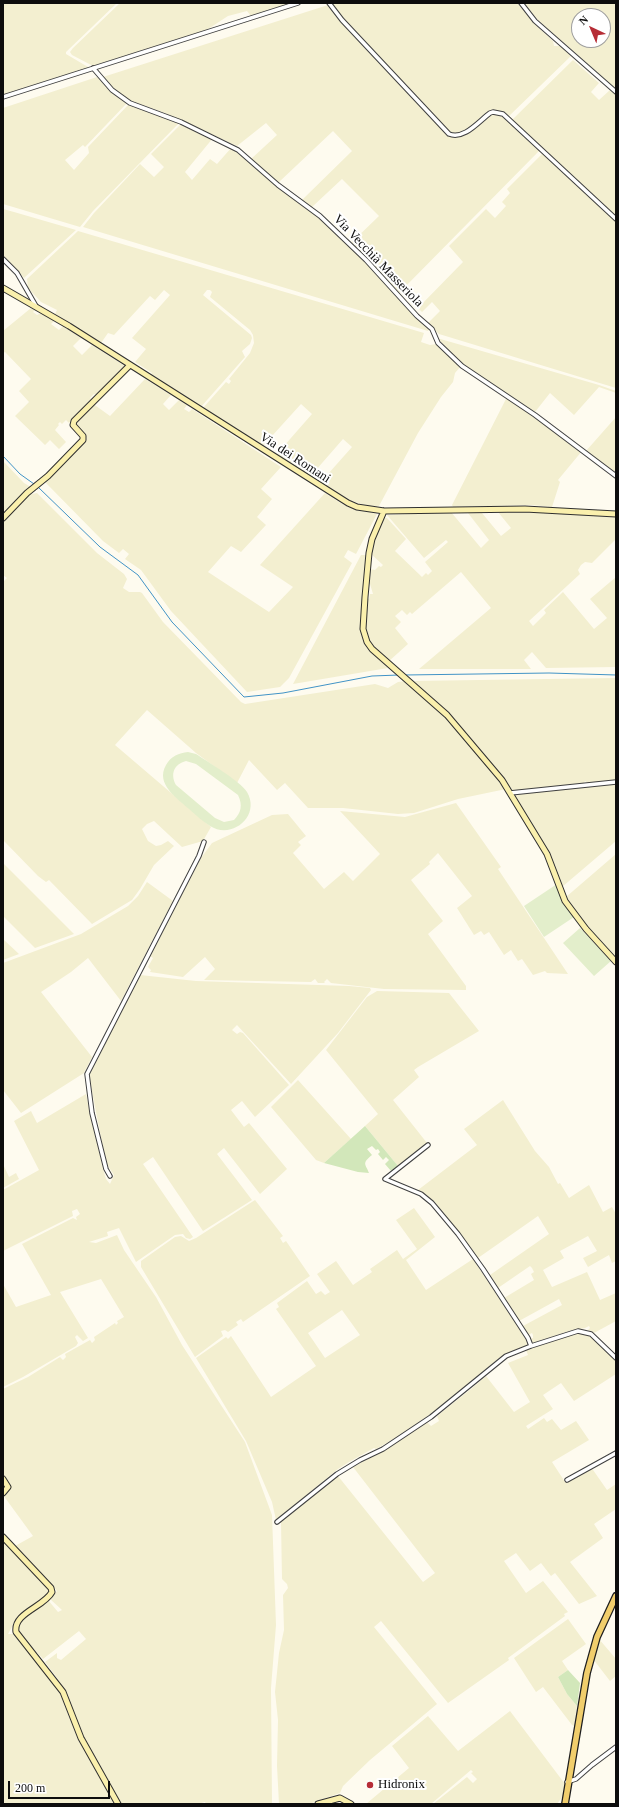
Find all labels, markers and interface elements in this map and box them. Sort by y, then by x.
north arrow [571,8,611,48]
text: N [576,13,590,27]
street label: Via Vecchià Masseriola [330,211,426,311]
street label: Via dei Romani [257,429,333,487]
scale bar [10,1773,112,1799]
place label: Hidronix [378,1777,425,1793]
marker: Hidronix [365,1780,375,1790]
text: 200 m [15,1781,45,1795]

